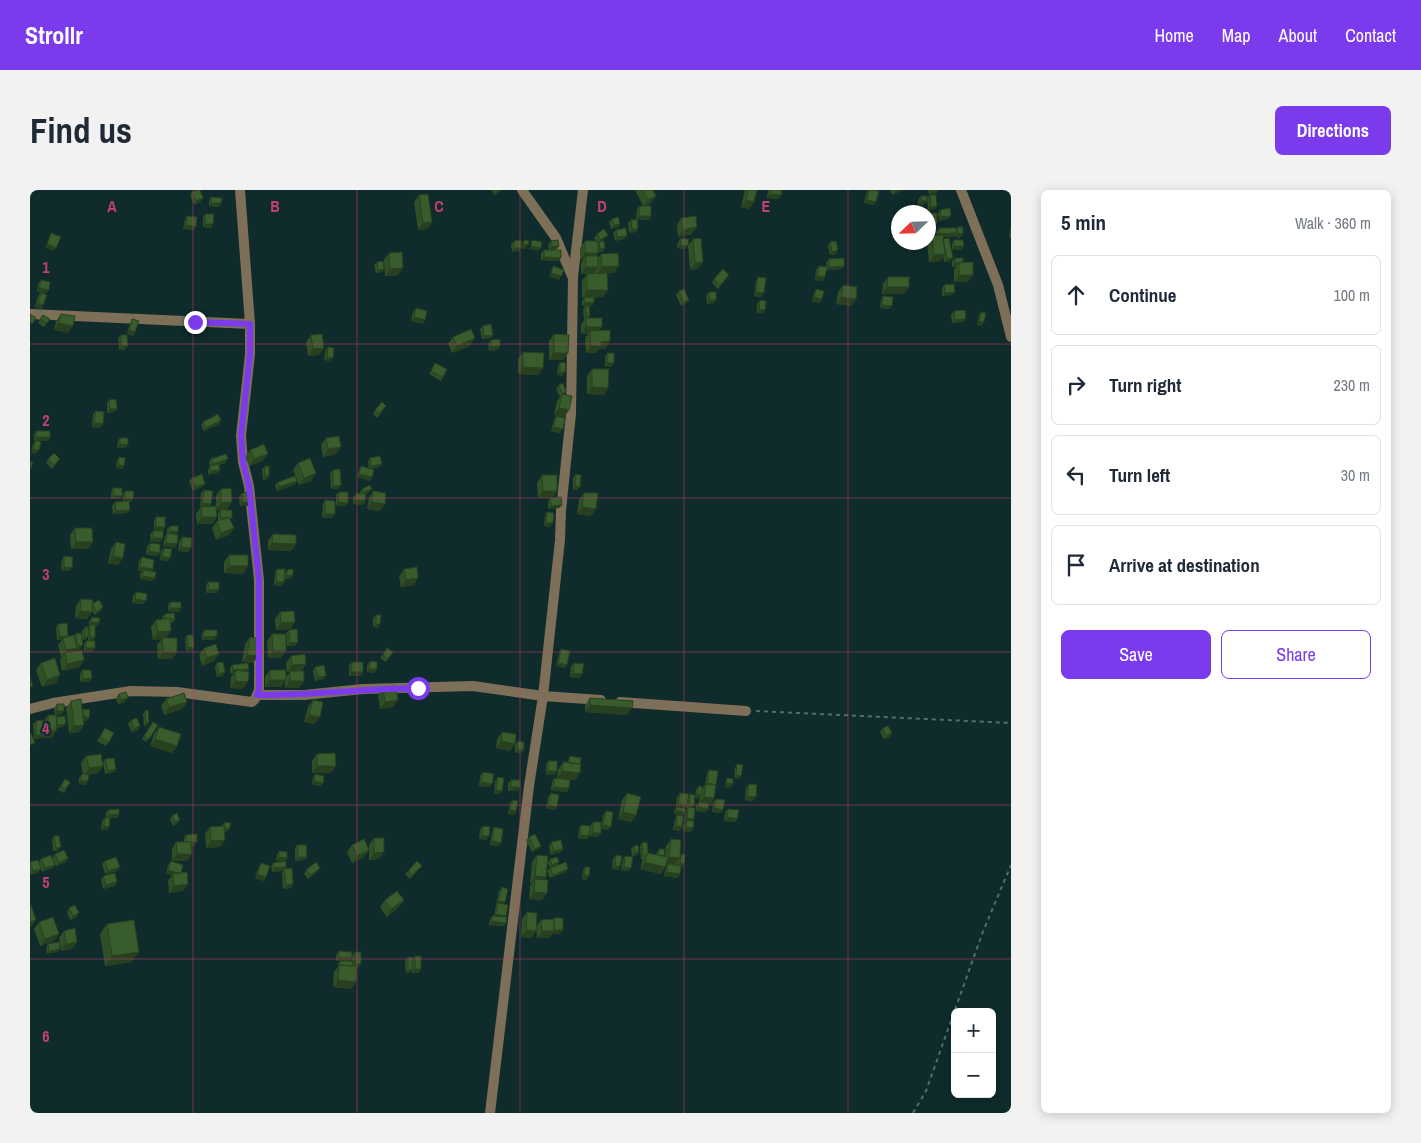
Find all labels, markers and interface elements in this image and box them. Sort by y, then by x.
text: Strollr [25,19,83,51]
text: Home [1154,23,1194,48]
text: Map [1222,23,1251,48]
text: About [1279,23,1317,48]
text: Contact [1345,23,1396,48]
button: Directions [1275,106,1391,155]
text: Find us [30,107,132,154]
text: A [107,195,117,217]
text: B [270,195,280,217]
text: C [434,195,444,217]
text: D [597,195,607,217]
text: E [762,195,771,217]
north arrow [891,205,936,250]
text: 5 min [1061,208,1106,237]
text: Walk · 360 m [1295,212,1371,234]
text: 1 [42,256,50,278]
icon: ahead [1062,281,1090,309]
text: Continue [1109,282,1177,308]
text: 100 m [1334,284,1370,306]
route end [184,311,207,334]
icon: right [1062,371,1090,399]
text: Turn right [1109,372,1181,398]
text: 230 m [1334,374,1370,396]
text: 2 [42,409,50,431]
icon: left [1062,461,1090,489]
text: Turn left [1109,462,1170,488]
text: 30 m [1341,464,1370,486]
icon: arrive [1062,551,1090,579]
text: Arrive at destination [1109,552,1260,578]
text: 3 [42,563,50,585]
button: Save [1061,630,1211,679]
button: Share [1221,630,1371,679]
route start [407,677,430,700]
text: 4 [42,717,50,739]
text: 5 [42,871,50,893]
map controls [951,1008,996,1098]
button: + [951,1008,996,1053]
text: 6 [42,1025,50,1047]
button: − [951,1053,996,1098]

